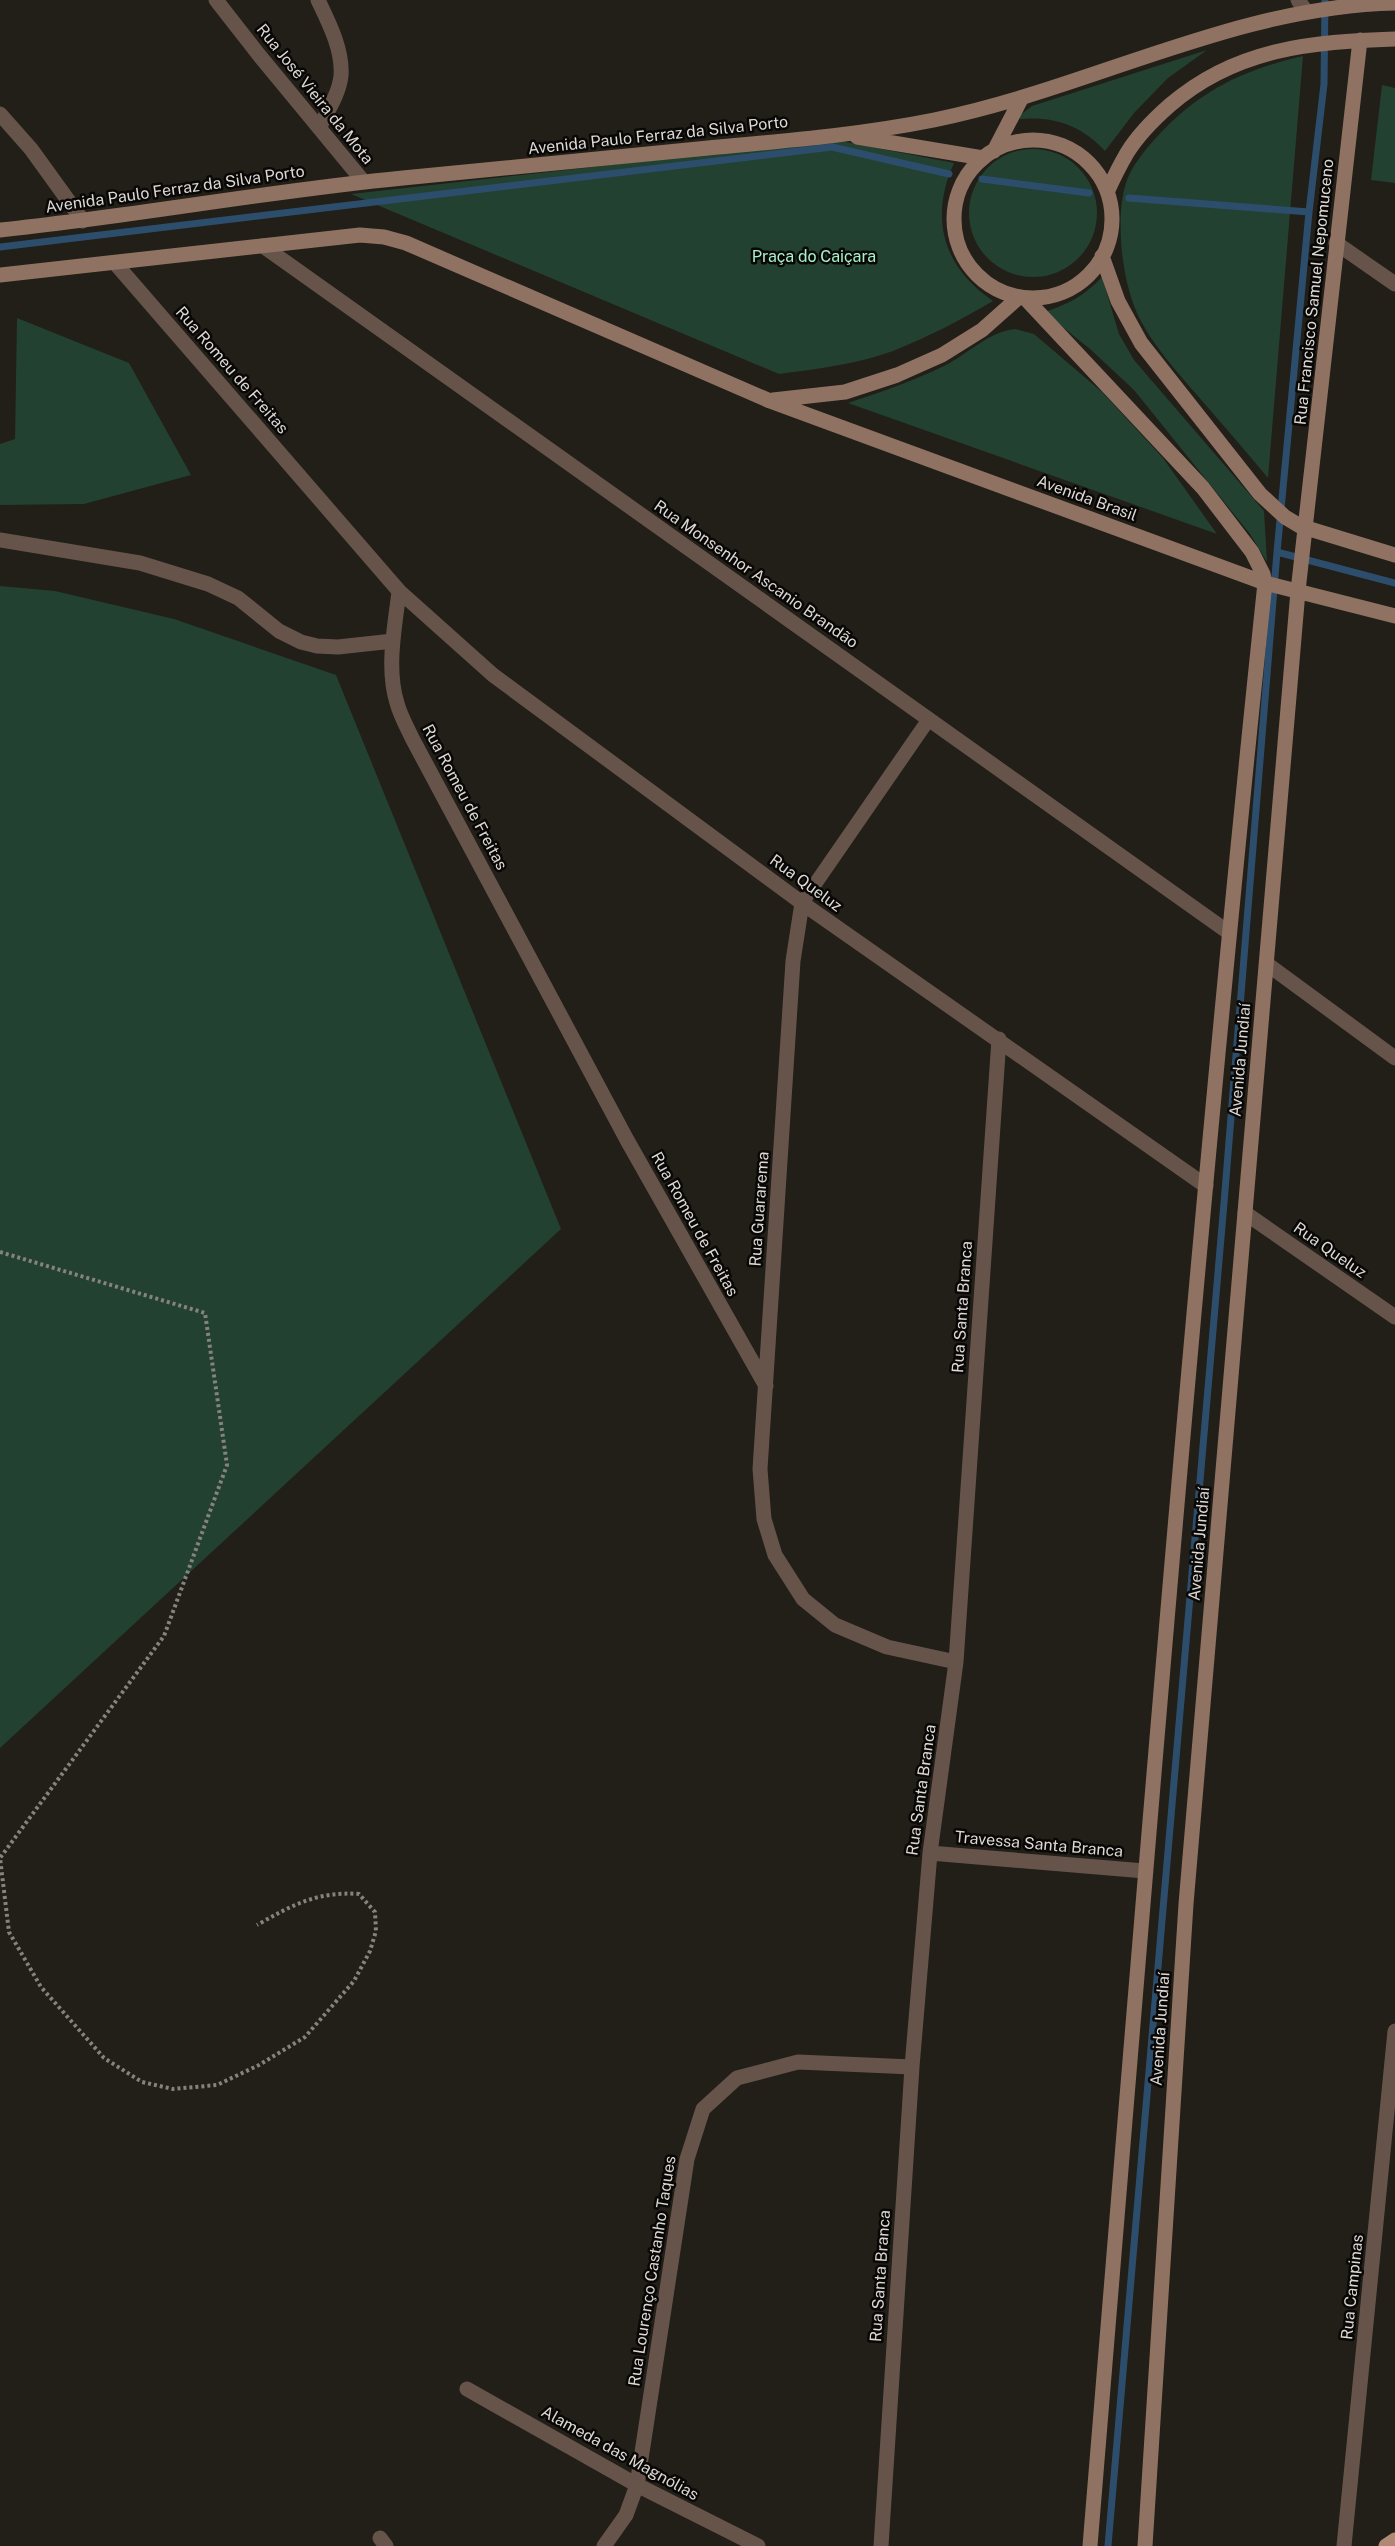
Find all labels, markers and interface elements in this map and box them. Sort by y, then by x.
street label: Rua José Vieira da Mota [253,20,377,168]
street label: Avenida Paulo Ferraz da Silva Porto [527,112,789,158]
street label: Rua Francisco Samuel Nepomuceno [1291,158,1337,426]
street label: Avenida Paulo Ferraz da Silva Porto [44,161,306,217]
park label: Praça do Caiçara [752,247,876,266]
street label: Rua Romeu de Freitas [172,303,292,437]
street label: Avenida Brasil [1034,471,1140,525]
street label: Rua Monsenhor Ascanio Brandão [650,496,862,652]
street label: Rua Romeu de Freitas [419,721,511,873]
street label: Rua Queluz [766,850,846,916]
street label: Avenida Jundiaí [1226,1001,1255,1118]
street label: Rua Romeu de Freitas [647,1148,743,1300]
street label: Rua Guararema [746,1151,772,1267]
street label: Rua Queluz [1290,1218,1370,1282]
street label: Rua Santa Branca [948,1240,976,1374]
street label: Avenida Jundiaí [1185,1485,1214,1602]
street label: Rua Santa Branca [902,1723,940,1857]
street label: Travessa Santa Branca [954,1827,1124,1861]
street label: Avenida Jundiaí [1147,1970,1174,2087]
street label: Rua Lourenço Castanho Taques [624,2154,680,2388]
street label: Rua Santa Branca [866,2209,894,2343]
street label: Rua Campinas [1337,2233,1367,2341]
street label: Alameda das Magnólias [538,2402,702,2504]

